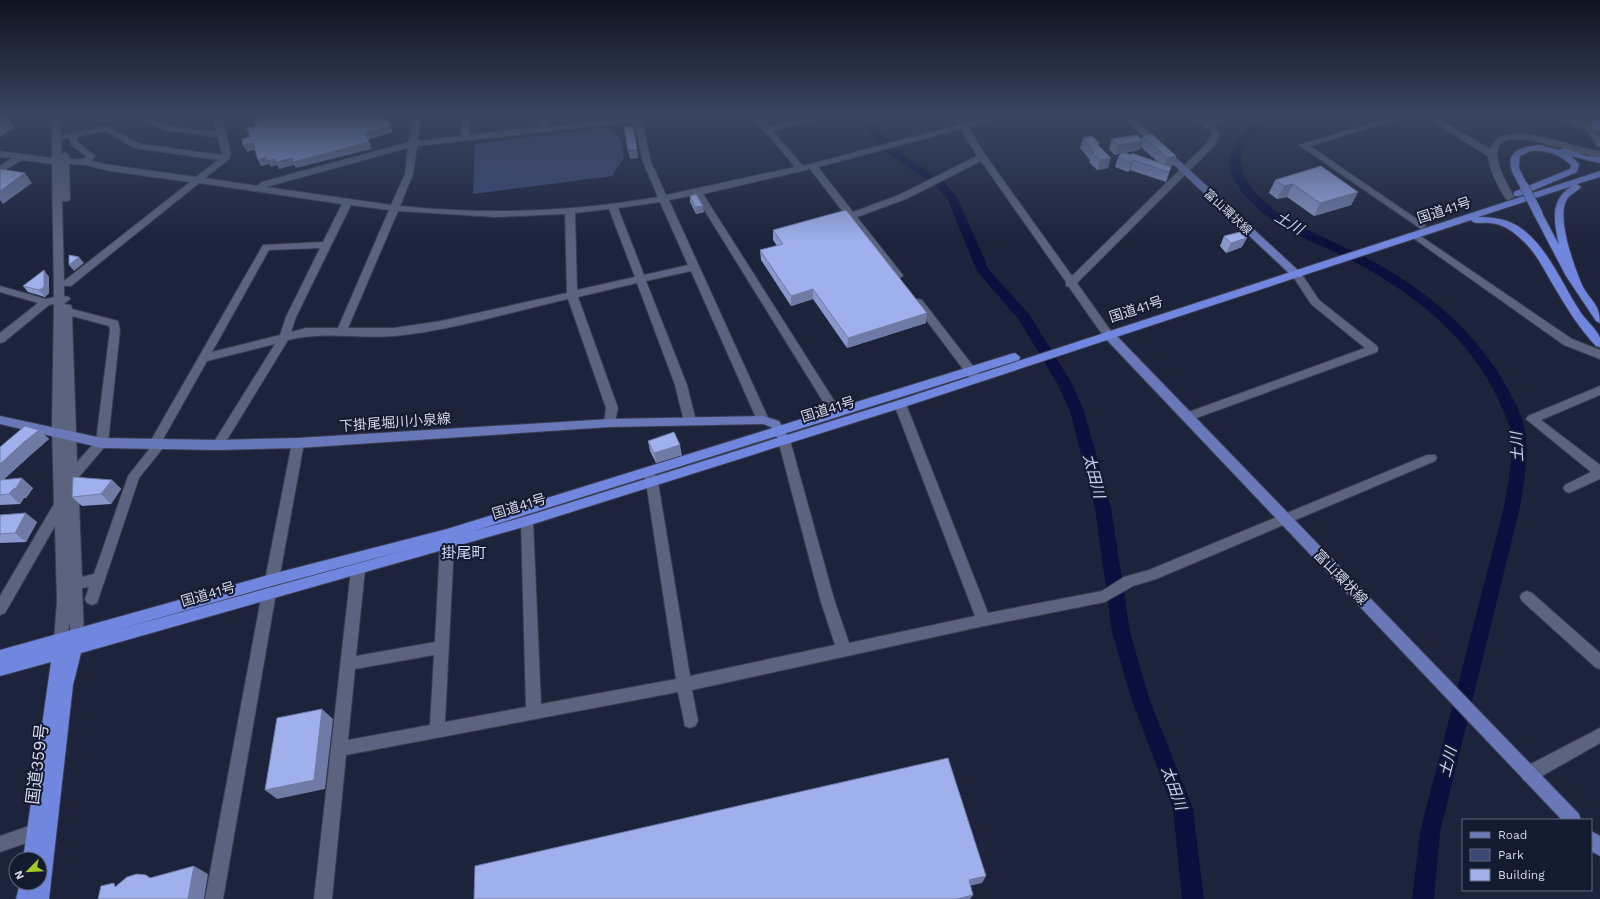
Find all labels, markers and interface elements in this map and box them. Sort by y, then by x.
street label: 富山環状線 [1201,186,1255,238]
street label: 国道41号 [1415,194,1473,226]
water label: 土川 [1272,208,1308,239]
street label: 国道41号 [1107,293,1165,325]
street label: 国道41号 [799,393,857,425]
street label: 下掛尾堀川小泉線 [339,410,451,434]
water label: 土川 [1507,430,1527,462]
water label: 太田川 [1079,452,1109,502]
street label: 国道41号 [490,490,548,522]
district label: 掛尾町 [441,544,487,562]
street label: 富山環状線 [1311,546,1371,608]
street label: 国道41号 [179,579,237,609]
street label: 国道359号 [22,722,52,806]
water label: 土川 [1436,743,1461,779]
water label: 太田川 [1158,764,1191,814]
legend [1462,819,1592,891]
text: Road [1498,828,1527,842]
text: Park [1498,848,1524,862]
north arrow [8,851,48,891]
text: N [12,868,27,881]
text: Building [1498,868,1545,882]

